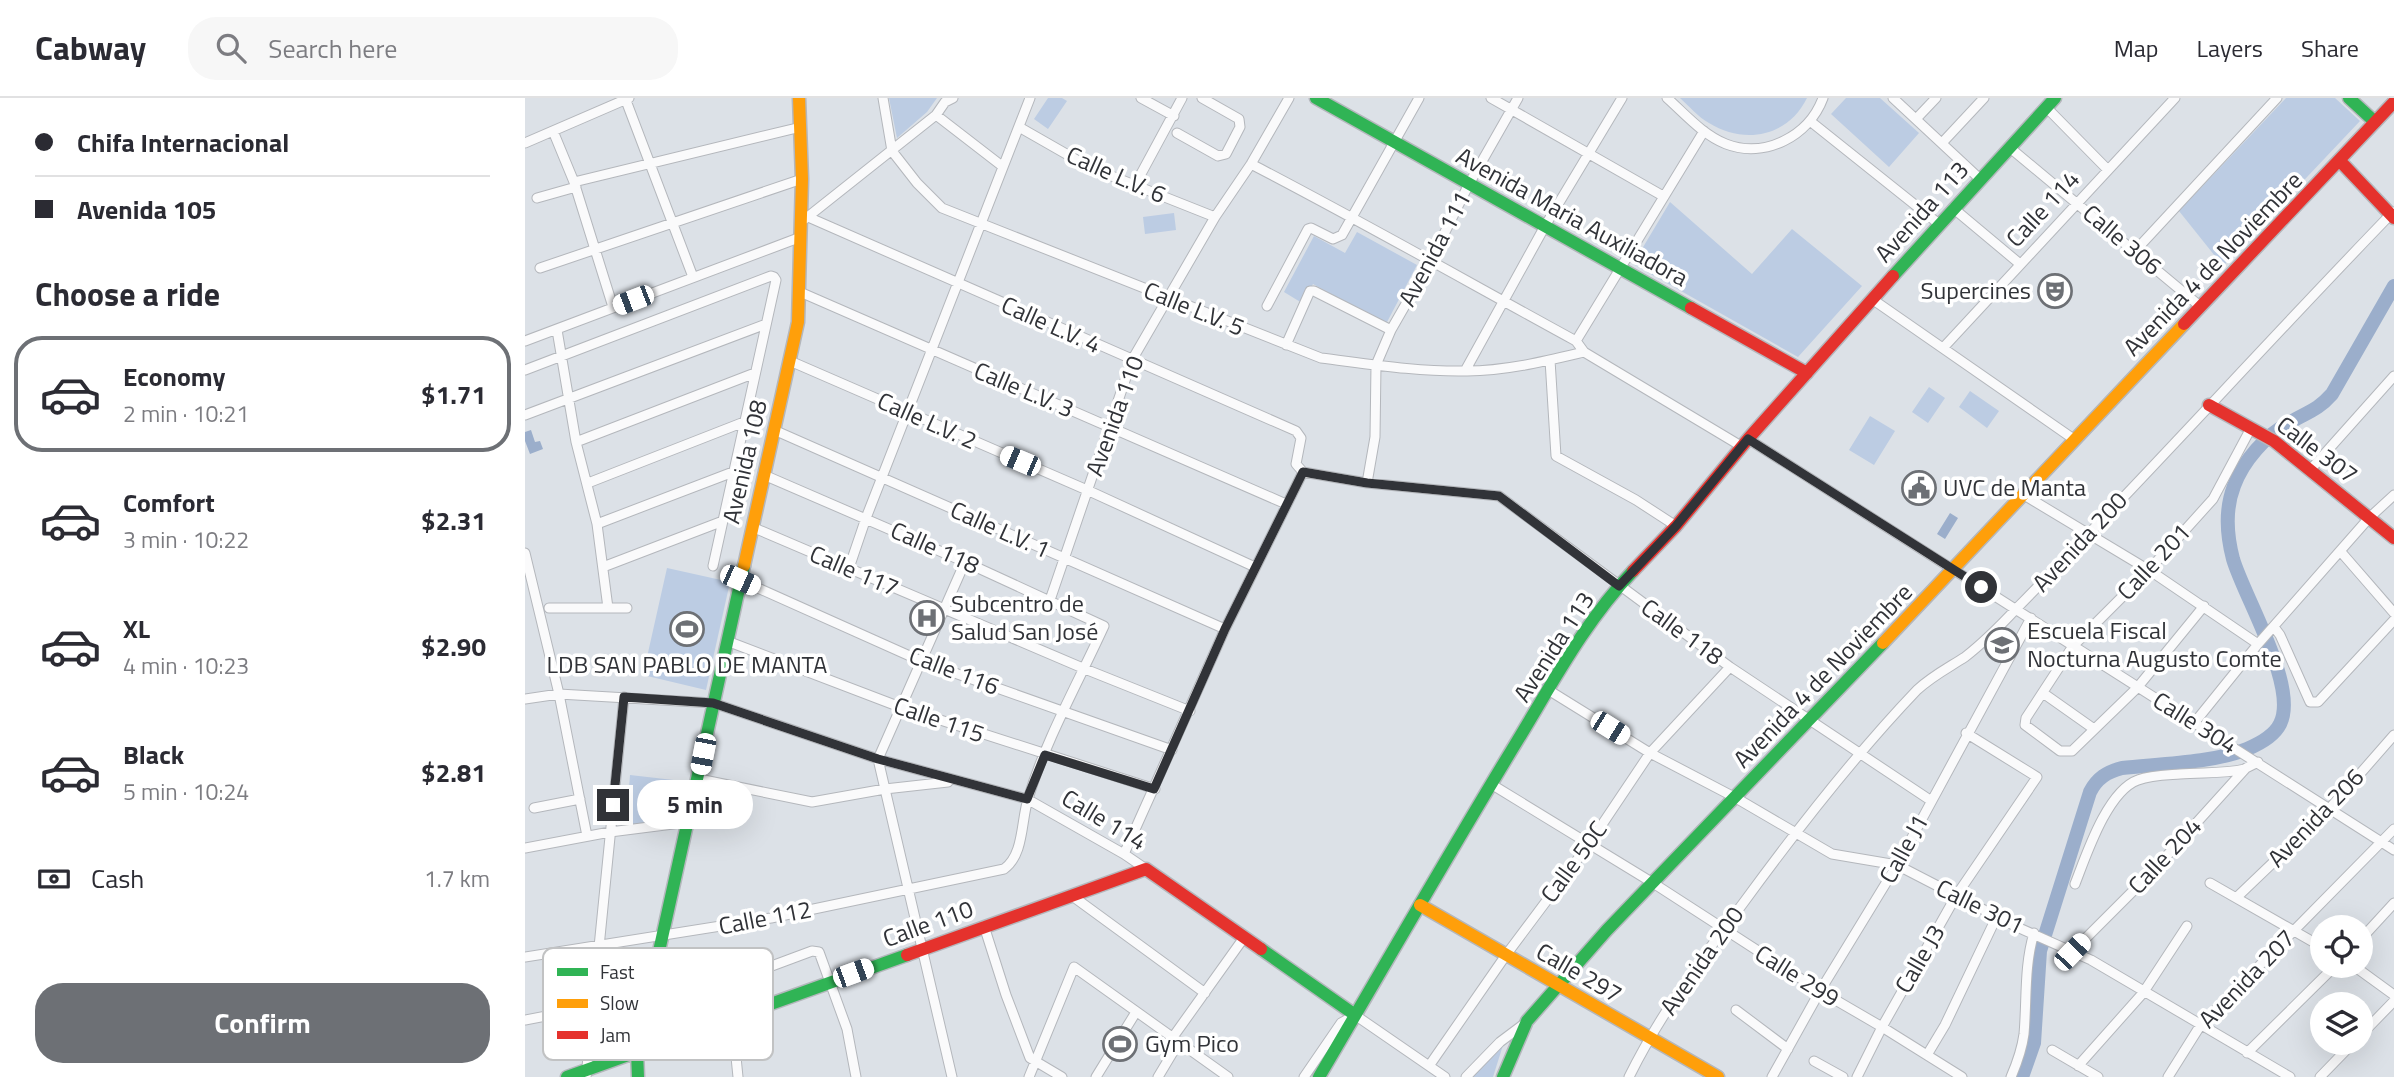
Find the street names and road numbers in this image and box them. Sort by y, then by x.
street label: Calle L.V. 6 [1061,136,1172,212]
street label: Avenida Maria Auxiliadora [1450,137,1695,295]
street label: Avenida 113 [1866,153,1977,270]
street label: Calle 114 [1997,162,2087,255]
street label: Avenida 4 de Noviembre [2114,163,2310,364]
street label: Avenida 111 [1389,185,1480,313]
street label: Calle 306 [2075,195,2170,283]
street label: Calle L.V. 5 [1139,272,1250,345]
street label: Calle L.V. 4 [996,286,1107,362]
street label: Avenida 110 [1076,350,1152,481]
street label: Calle L.V. 3 [969,352,1080,426]
street label: Calle L.V. 2 [872,382,983,458]
street label: Avenida 108 [712,396,776,527]
street label: Calle 307 [2269,407,2366,492]
street label: Avenida 200 [2023,483,2135,600]
street label: Calle L.V. 1 [945,491,1056,567]
street label: Calle 118 [885,512,986,583]
street label: Calle 201 [2108,515,2198,608]
street label: Calle 117 [804,535,905,605]
street label: Avenida 4 de Noviembre [1724,575,1920,776]
street label: Avenida 113 [1504,584,1603,709]
street label: Calle 118 [1634,589,1731,673]
street label: Calle 116 [904,636,1005,704]
street label: Calle 304 [2146,682,2245,762]
street label: Calle 115 [889,687,990,751]
street label: Avenida 206 [2259,760,2372,875]
street label: Calle 114 [1055,780,1154,859]
street label: Calle J1 [1869,807,1937,890]
street label: Calle 204 [2119,809,2209,902]
street label: Calle 50C [1531,813,1615,910]
street label: Calle 301 [1930,869,2031,943]
street label: Calle 112 [715,890,814,944]
street label: Calle 110 [877,890,978,956]
street label: Avenida 200 [1650,899,1752,1022]
street label: Calle J3 [1885,917,1953,1000]
street label: Avenida 207 [2190,921,2303,1036]
street label: Calle 297 [1530,933,1629,1011]
street label: Calle 299 [1748,935,1847,1015]

